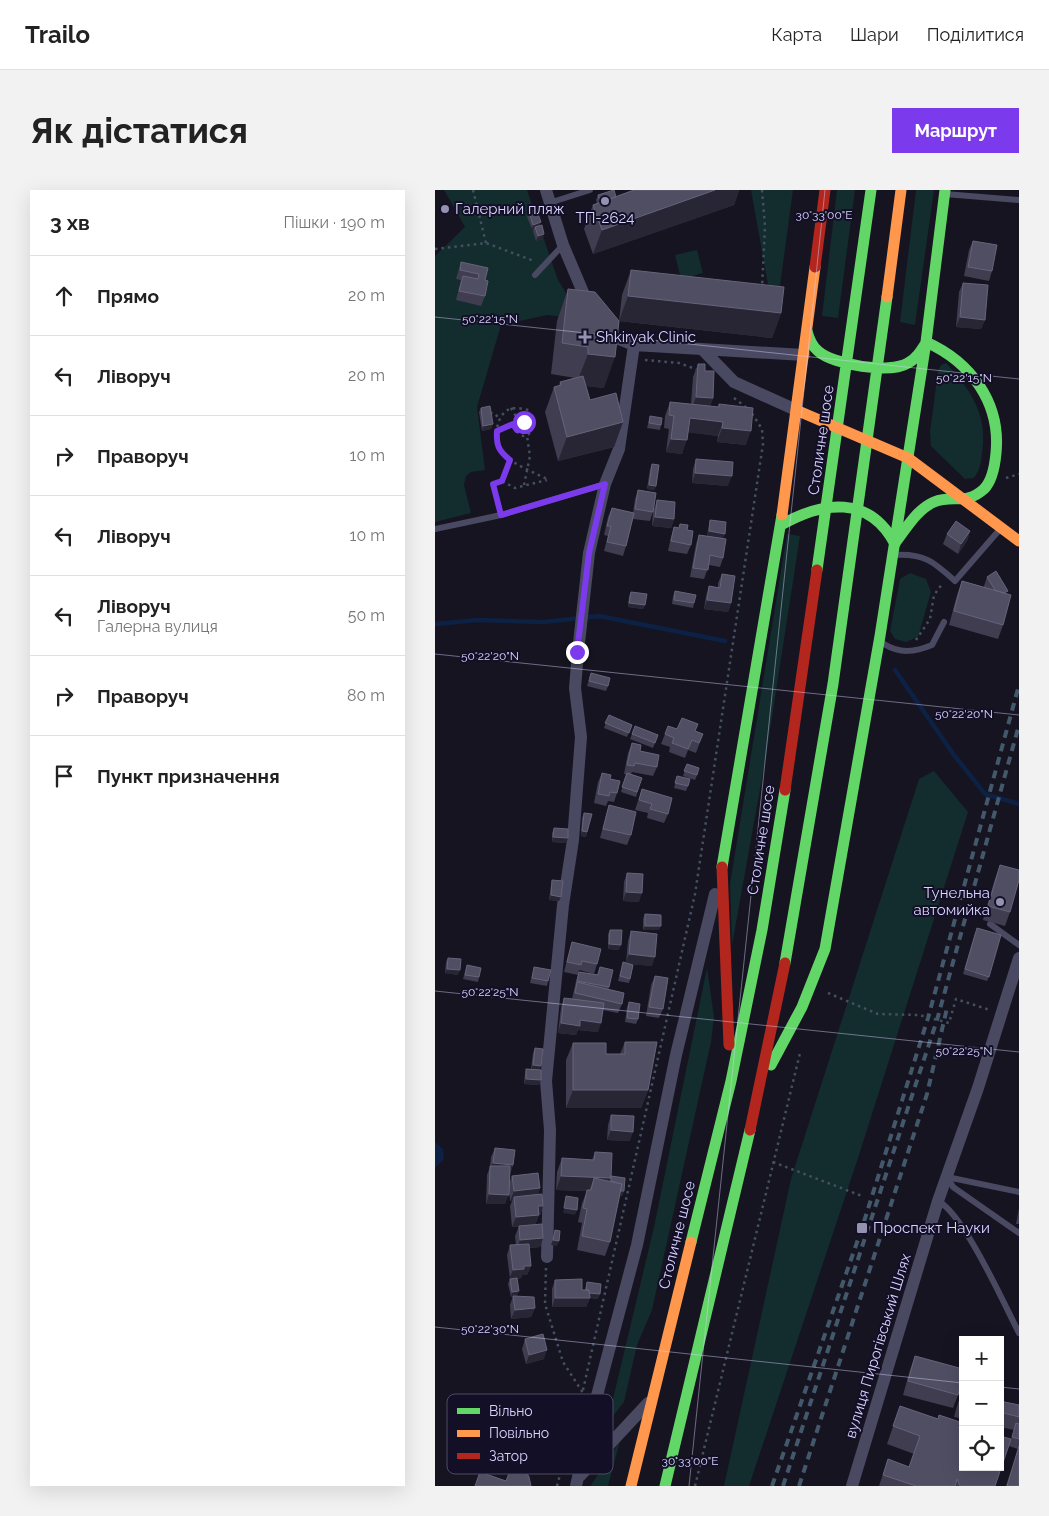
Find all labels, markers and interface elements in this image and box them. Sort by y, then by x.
text: Trailo [25,20,90,49]
text: Карта [771,24,822,45]
text: Шари [850,24,899,45]
text: Поділитися [927,24,1024,45]
button: Маршрут [892,108,1019,153]
text: Як дістатися [30,110,248,151]
marker: ТП-2624 [599,195,611,207]
place label: Галерний пляж [455,200,565,218]
marker: Галерний пляж [439,203,451,215]
text: 30°33'00"E [796,208,853,222]
place label: ТП-2624 [575,209,635,227]
text: 3 хв [50,210,90,235]
text: Пішки · 190 m [284,213,385,232]
icon: ahead [50,282,78,310]
text: Прямо [97,285,159,307]
text: 20 m [348,286,385,305]
text: 50°22'15"N [462,312,518,326]
place label: Shkiryak Clinic [596,328,696,346]
marker: Shkiryak Clinic [578,330,592,344]
icon: left [50,362,78,390]
text: Ліворуч [97,365,171,387]
text: 20 m [348,366,385,385]
text: 50°22'15"N [936,371,992,385]
street label: Столичне шосе [804,384,838,496]
route start [513,411,536,434]
icon: right [50,442,78,470]
text: Праворуч [97,445,189,467]
text: 10 m [350,446,385,465]
icon: left [50,522,78,550]
text: Ліворуч [97,525,171,547]
text: 10 m [350,526,385,545]
text: Ліворуч [97,595,171,617]
icon: left [50,602,78,630]
text: 50 m [348,606,385,625]
text: Галерна вулиця [97,617,218,636]
route end [566,641,589,664]
text: 50°22'20"N [461,649,519,663]
icon: right [50,682,78,710]
text: Праворуч [97,685,189,707]
text: 80 m [347,686,385,705]
text: 50°22'20"N [935,707,993,721]
icon: arrive [50,762,78,790]
text: Пункт призначення [97,765,280,787]
street label: Столичне шосе [743,784,779,896]
place label: Тунельна автомийка [913,884,990,919]
marker: Тунельна автомийка [994,896,1006,908]
text: 50°22'25"N [461,985,519,999]
text: 50°22'25"N [935,1044,993,1058]
street label: Столичне шосе [655,1179,699,1291]
place label: Проспект Науки [873,1219,990,1237]
marker: Проспект Науки [855,1221,869,1235]
street label: вулиця Пирогівський Шлях [841,1251,915,1441]
text: 50°22'30"N [461,1322,519,1336]
map controls [959,1336,1004,1471]
button: + [959,1336,1004,1381]
button: − [959,1381,1004,1426]
legend [447,1394,613,1474]
text: Вільно [489,1403,533,1419]
text: Повільно [489,1425,549,1441]
button: locate [959,1426,1004,1471]
text: Затор [489,1448,528,1464]
text: 30°33'00"E [662,1454,719,1468]

